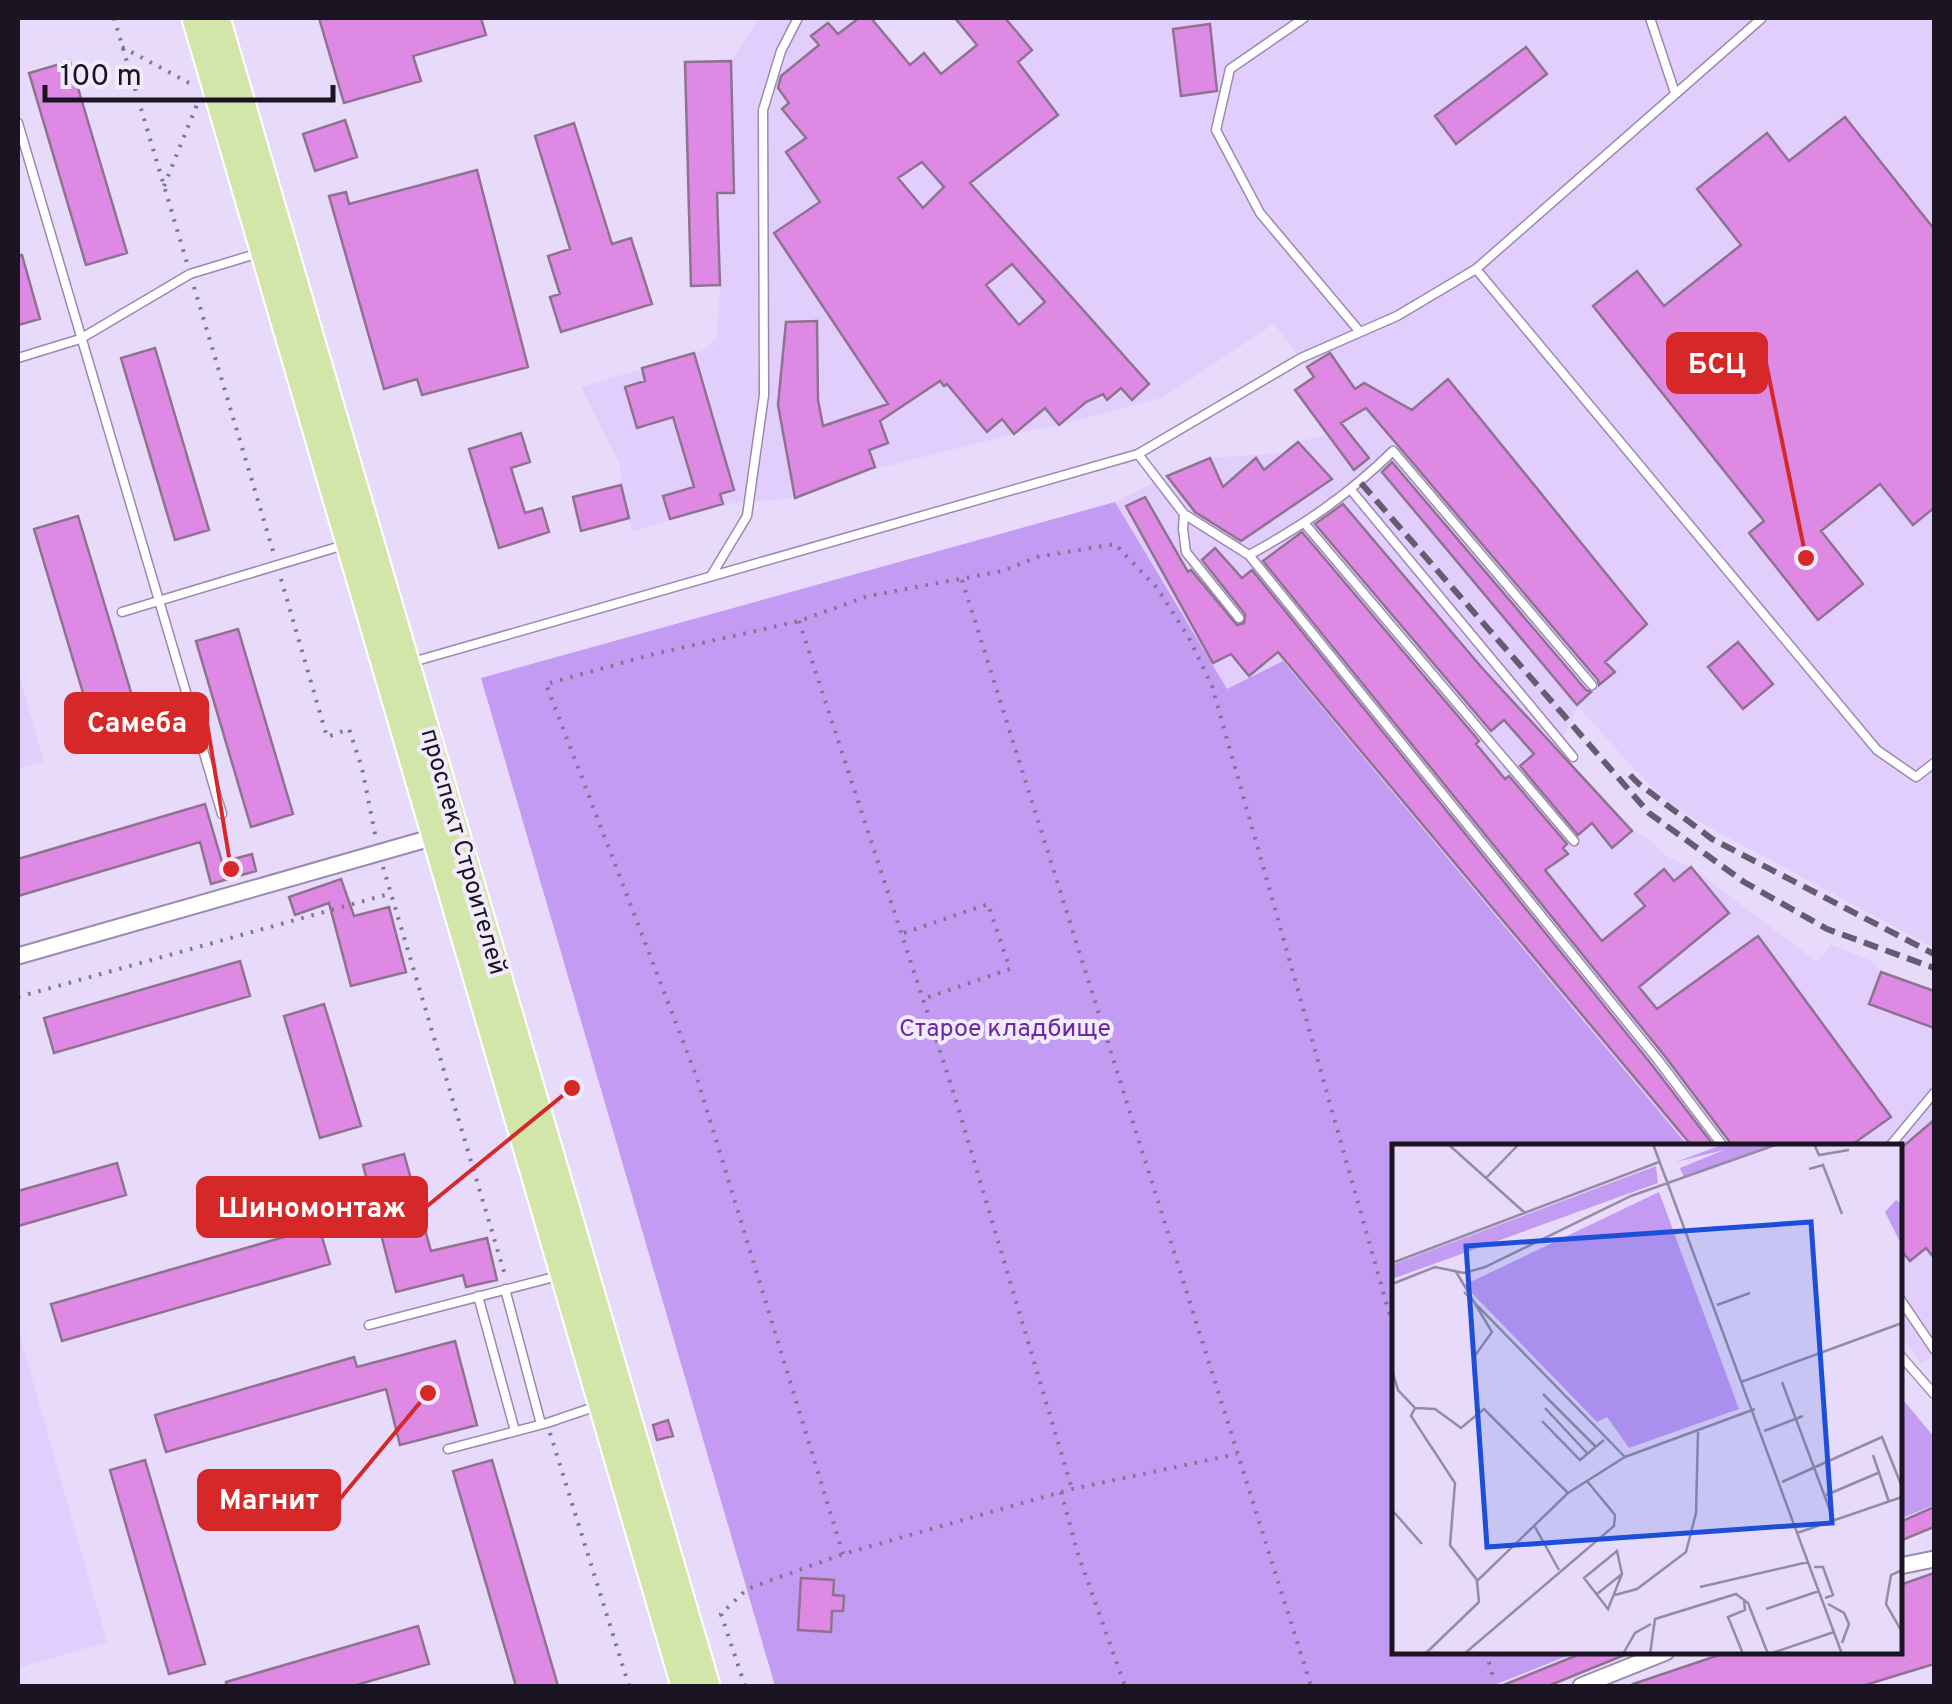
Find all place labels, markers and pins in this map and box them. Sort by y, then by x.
callout: БСЦ [1668,334,1766,392]
callout: Самеба [66,694,207,752]
callout: Шиномонтаж [198,1178,426,1236]
callout: Магнит [199,1471,339,1529]

